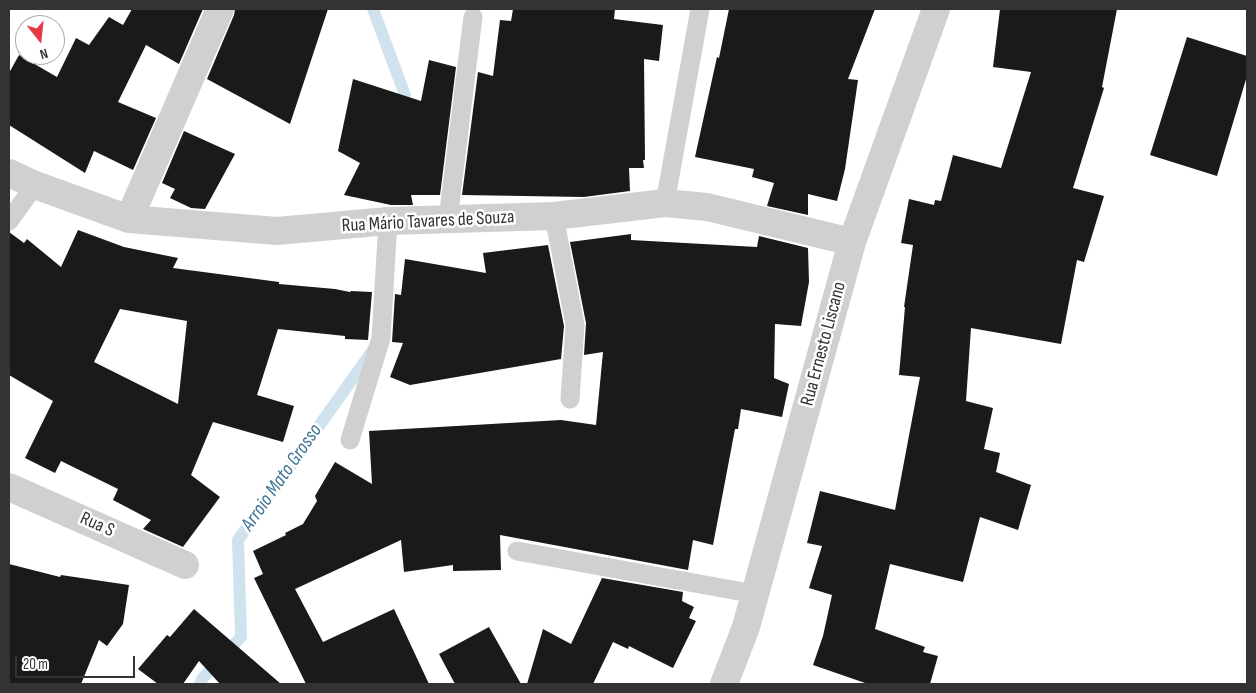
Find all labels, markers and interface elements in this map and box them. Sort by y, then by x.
north arrow [15,15,65,65]
text: N [38,45,50,63]
street label: Rua Mário Tavares de Souza [341,206,515,238]
street label: Rua Ernesto Liscano [796,279,852,409]
water label: Arroio Mato Grosso [236,420,328,536]
street label: Rua S [76,507,118,543]
scale bar [18,646,138,678]
text: 20 m [23,655,48,674]

